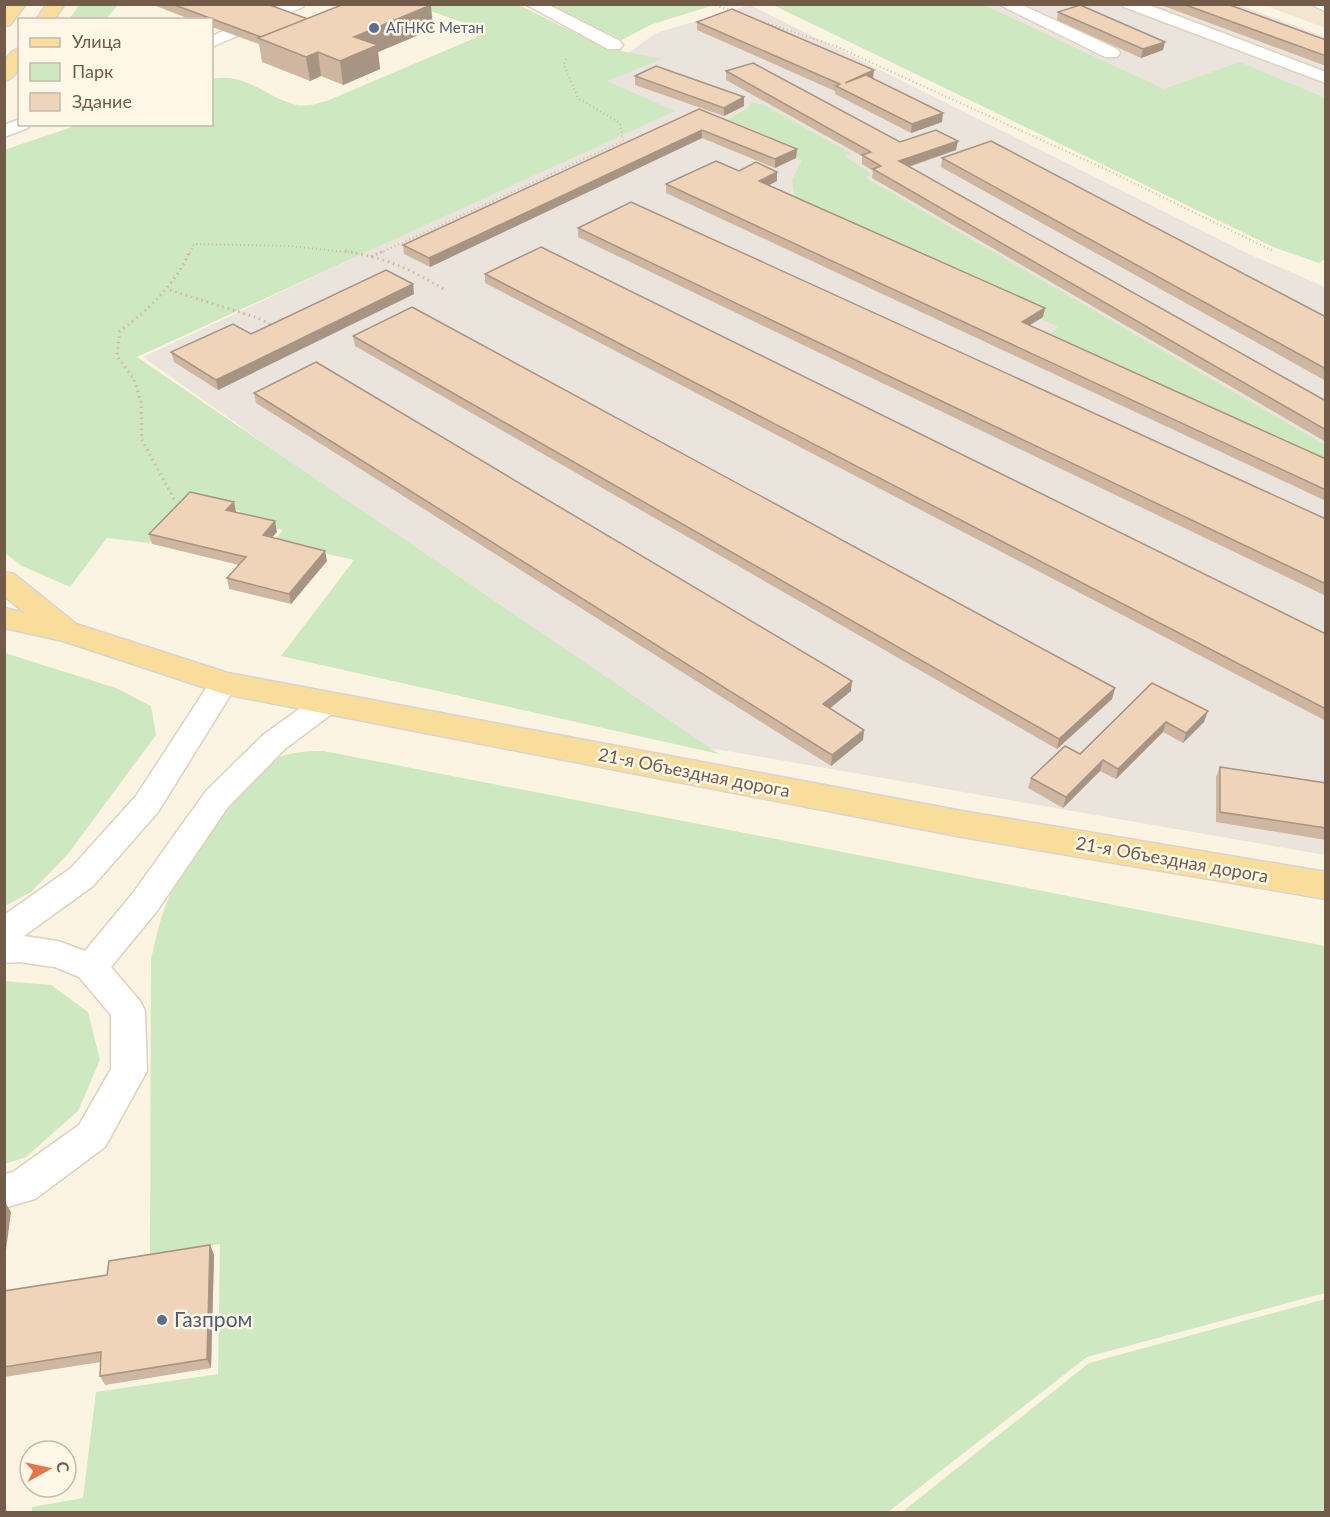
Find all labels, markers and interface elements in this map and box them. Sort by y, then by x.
legend [18,18,213,126]
place label: АГНКС Метан [386,18,484,36]
marker: АГНКС Метан [367,21,381,35]
text: Улица [72,30,122,52]
text: Парк [72,60,114,82]
text: Здание [72,90,132,112]
street label: 21-я Объездная дорога [596,743,792,801]
street label: 21-я Объездная дорога [1074,831,1270,887]
place label: Газпром [174,1306,252,1331]
marker: Газпром [155,1313,169,1327]
north arrow [18,1439,78,1499]
text: С [53,1460,74,1474]

